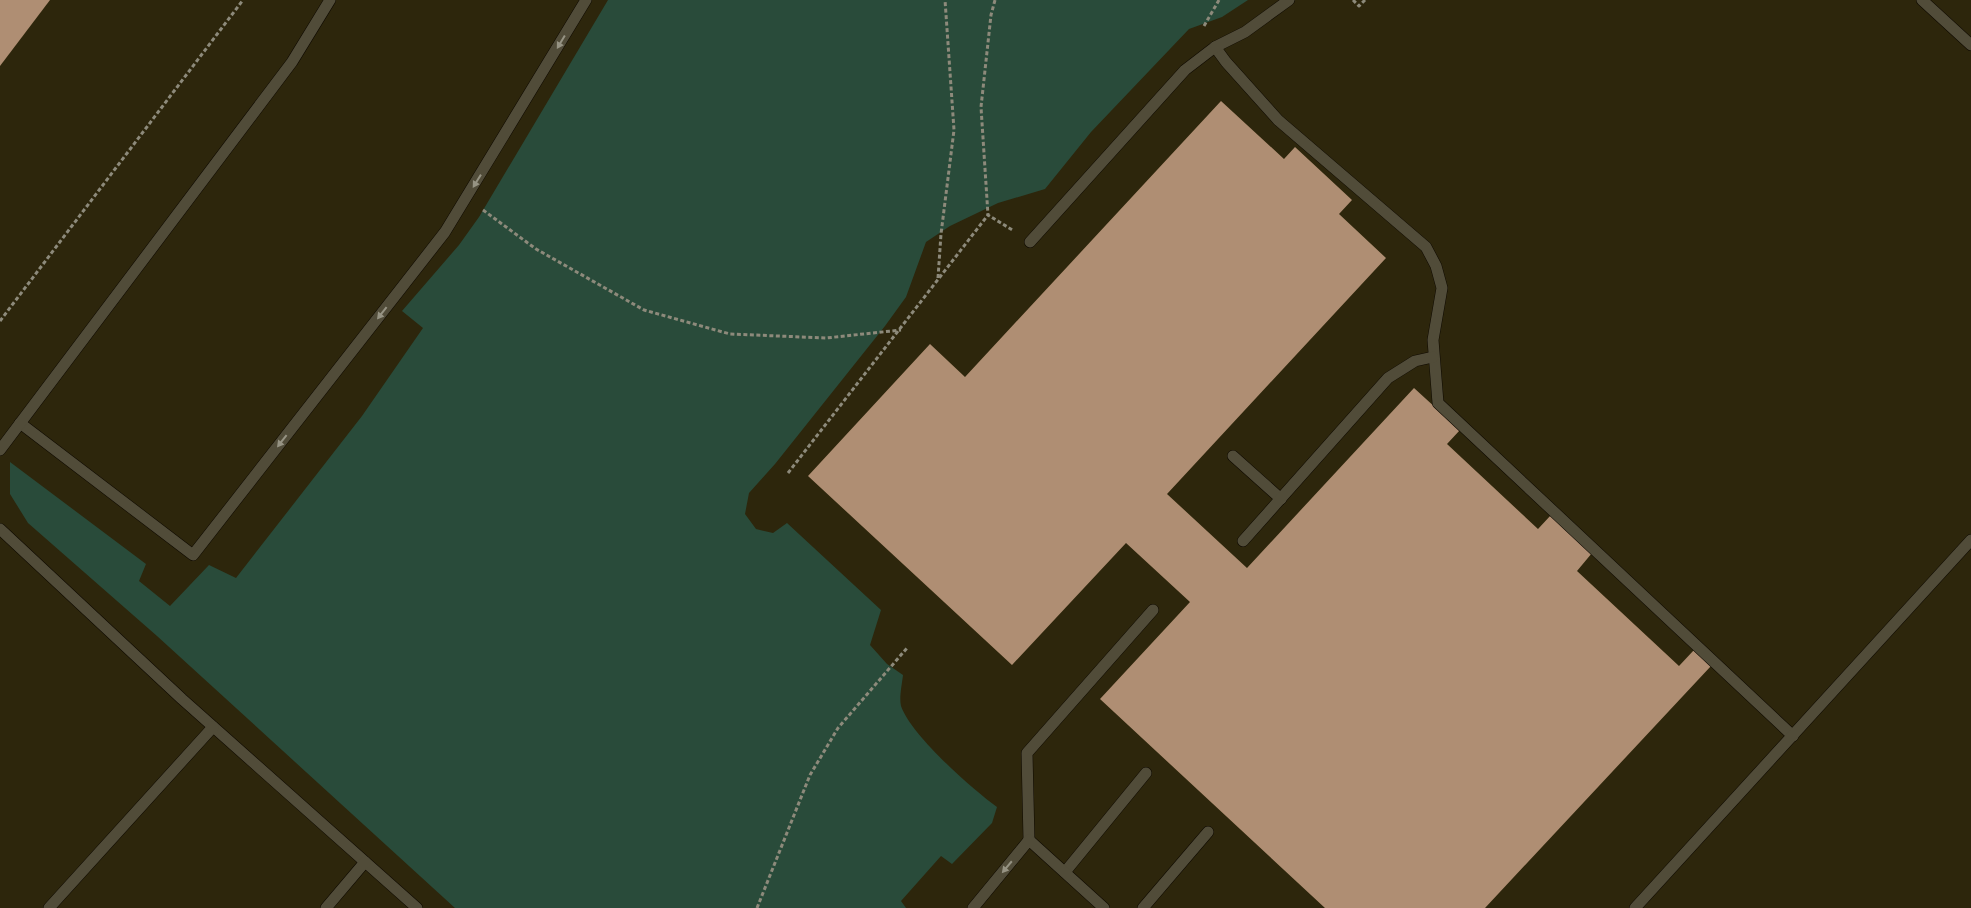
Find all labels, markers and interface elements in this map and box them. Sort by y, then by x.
one-way arrow [556,35,565,48]
one-way arrow [472,174,481,187]
one-way arrow [377,306,388,319]
one-way arrow [277,434,288,447]
one-way arrow [1001,860,1012,873]

